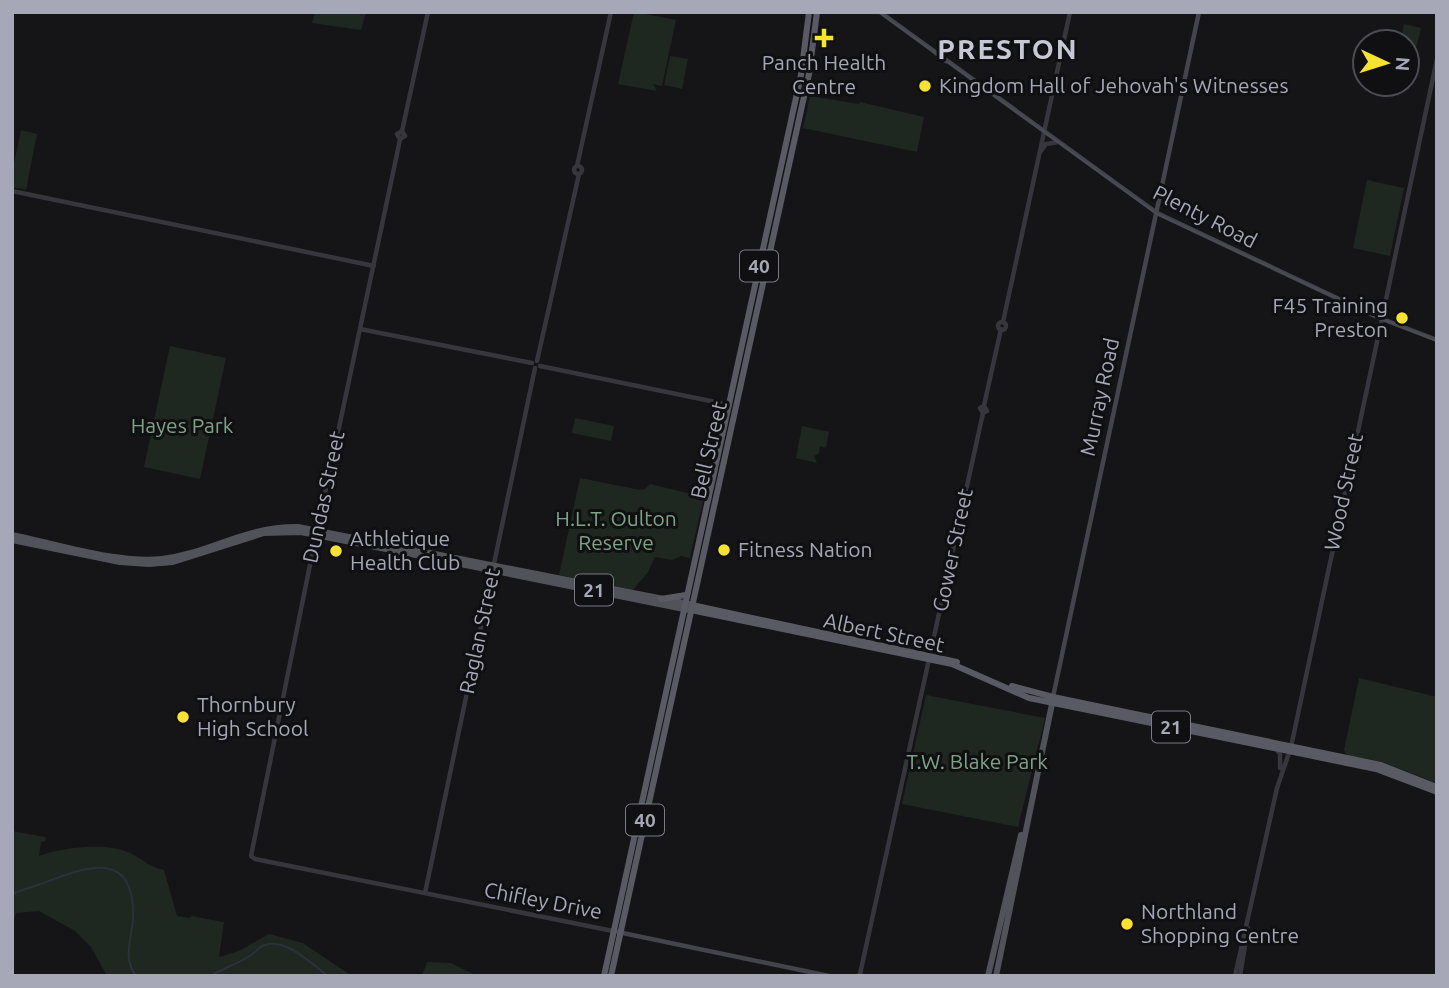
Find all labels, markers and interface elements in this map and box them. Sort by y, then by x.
marker: Panch Health Centre [814,28,834,48]
north arrow [1351,28,1421,98]
district label: PRESTON [937,33,1079,64]
place label: Panch Health Centre [762,50,886,98]
text: N [1391,56,1414,72]
place label: Kingdom Hall of Jehovah's Witnesses [939,73,1289,97]
marker: Kingdom Hall of Jehovah's Witnesses [917,78,933,94]
street label: Plenty Road [1150,180,1261,253]
road number: 40 [740,250,778,282]
place label: F45 Training Preston [1273,293,1388,341]
marker: F45 Training Preston [1394,310,1410,326]
street label: Murray Road [1075,335,1123,458]
street label: Bell Street [685,399,731,501]
park label: Hayes Park [131,413,234,437]
street label: Dundas Street [297,429,349,565]
street label: Wood Street [1319,431,1367,553]
street label: Gower Street [927,486,977,614]
park label: H.L.T. Oulton Reserve [555,506,677,554]
place label: Athletique Health Club [350,526,460,574]
place label: Fitness Nation [738,537,872,561]
marker: Fitness Nation [716,542,732,558]
marker: Athletique Health Club [328,543,344,559]
street label: Raglan Street [454,566,504,696]
road number: 21 [575,575,613,606]
street label: Albert Street [822,608,947,657]
place label: Thornbury High School [197,692,308,740]
marker: Thornbury High School [175,709,191,725]
road number: 21 [1152,712,1190,742]
park label: T.W. Blake Park [906,749,1048,773]
road number: 40 [626,804,664,835]
street label: Chifley Drive [482,877,604,923]
place label: Northland Shopping Centre [1141,899,1299,947]
marker: Northland Shopping Centre [1119,916,1135,932]

